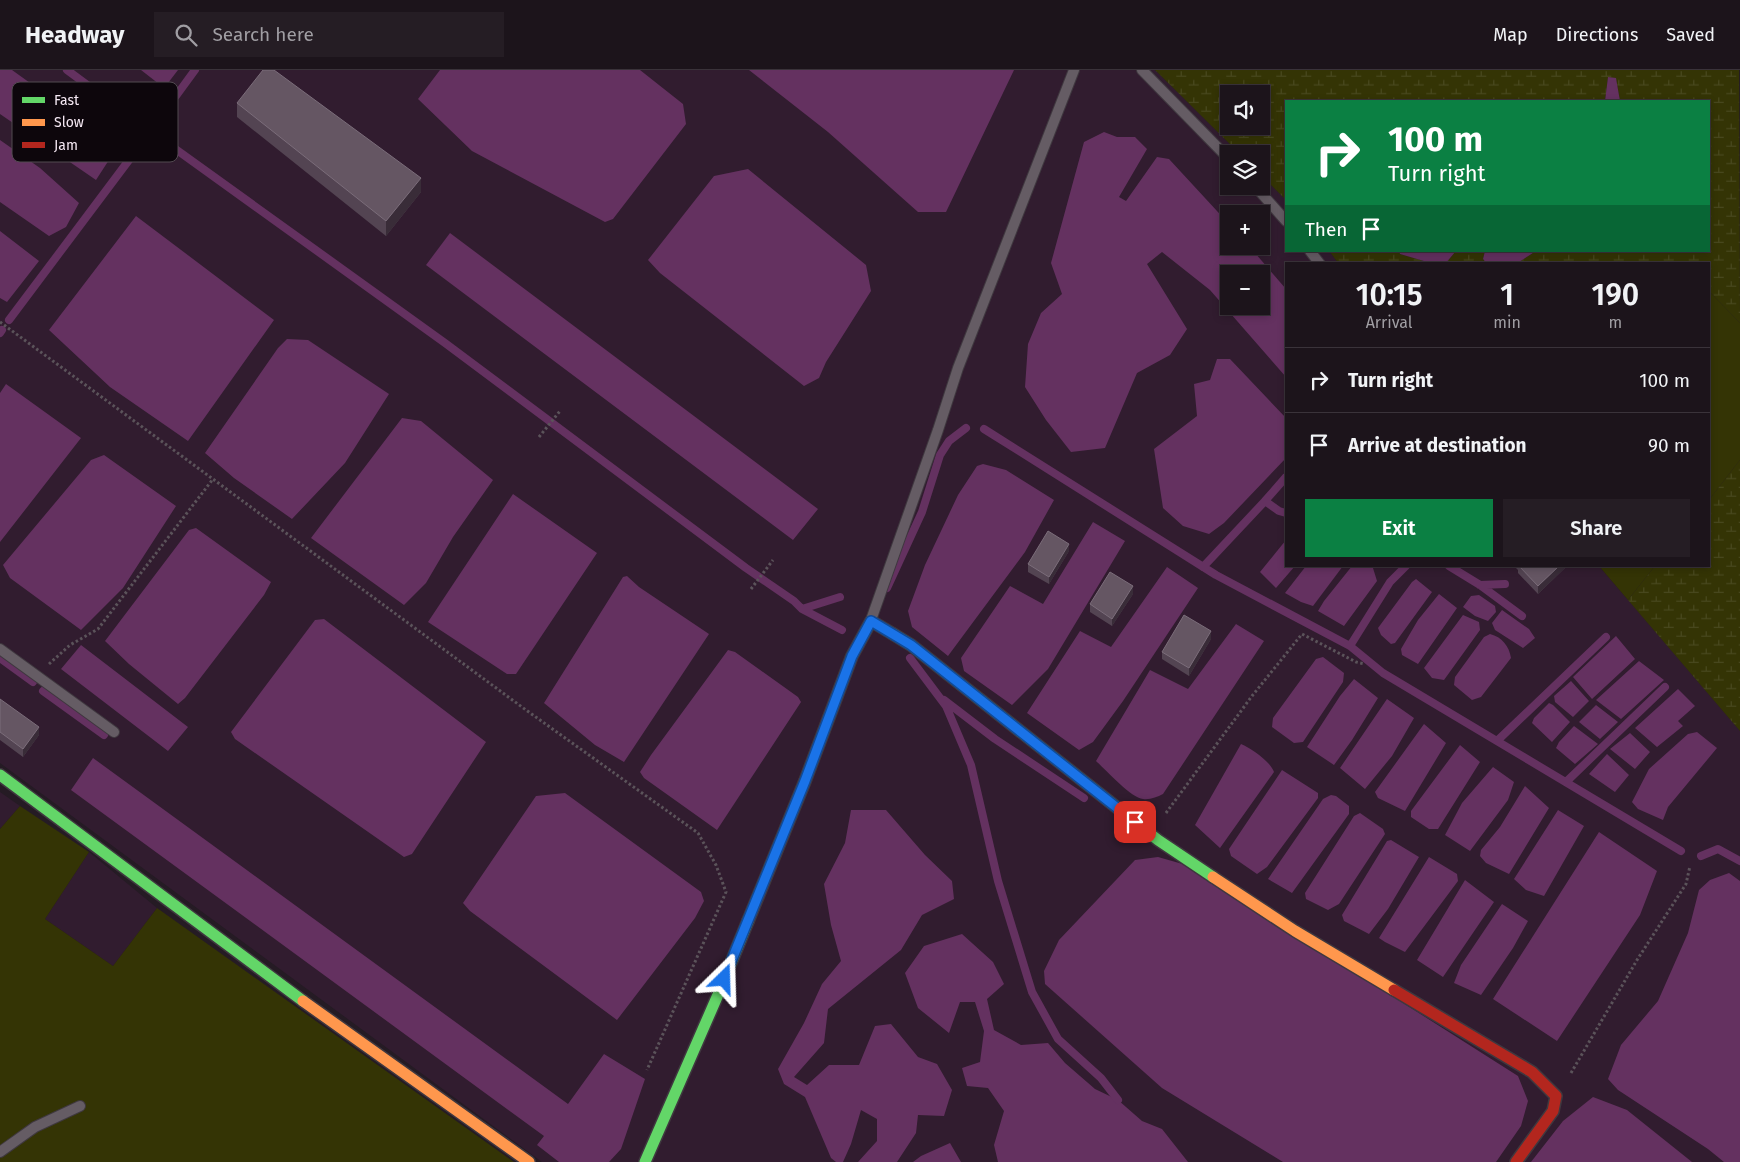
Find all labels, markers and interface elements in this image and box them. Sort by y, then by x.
search box [154,12,504,57]
text: Headway [25,21,124,49]
icon: search [172,21,200,49]
text: Search here [212,23,314,46]
text: Map [1493,24,1528,46]
text: Directions [1556,24,1638,46]
text: Saved [1666,24,1715,46]
legend [12,82,178,162]
map controls [1220,85,1270,315]
button: sound [1220,85,1270,135]
text: Fast [54,92,80,109]
text: Slow [54,114,84,131]
text: 100 m [1388,118,1483,160]
icon: right [1305,120,1370,185]
text: Jam [54,137,78,154]
button: layers [1220,145,1270,195]
text: Turn right [1388,160,1485,187]
button: + [1220,205,1270,255]
icon: arrive [1357,215,1385,243]
text: Then [1305,218,1347,241]
button: − [1220,265,1270,315]
text: 10:15 [1356,277,1422,313]
text: 1 [1500,277,1514,313]
text: 190 [1592,277,1639,313]
text: Arrival [1366,313,1413,332]
text: min [1493,313,1521,332]
text: m [1609,313,1622,332]
icon: right [1305,366,1333,394]
text: Turn right [1348,369,1433,392]
text: 100 m [1639,369,1690,392]
icon: arrive [1305,431,1333,459]
text: Arrive at destination [1348,434,1527,457]
text: 90 m [1648,434,1690,457]
button: Exit [1305,499,1493,557]
button: Share [1503,499,1690,557]
pin [1114,801,1156,843]
icon: arrive [1121,808,1149,836]
position arrow [697,952,749,1004]

